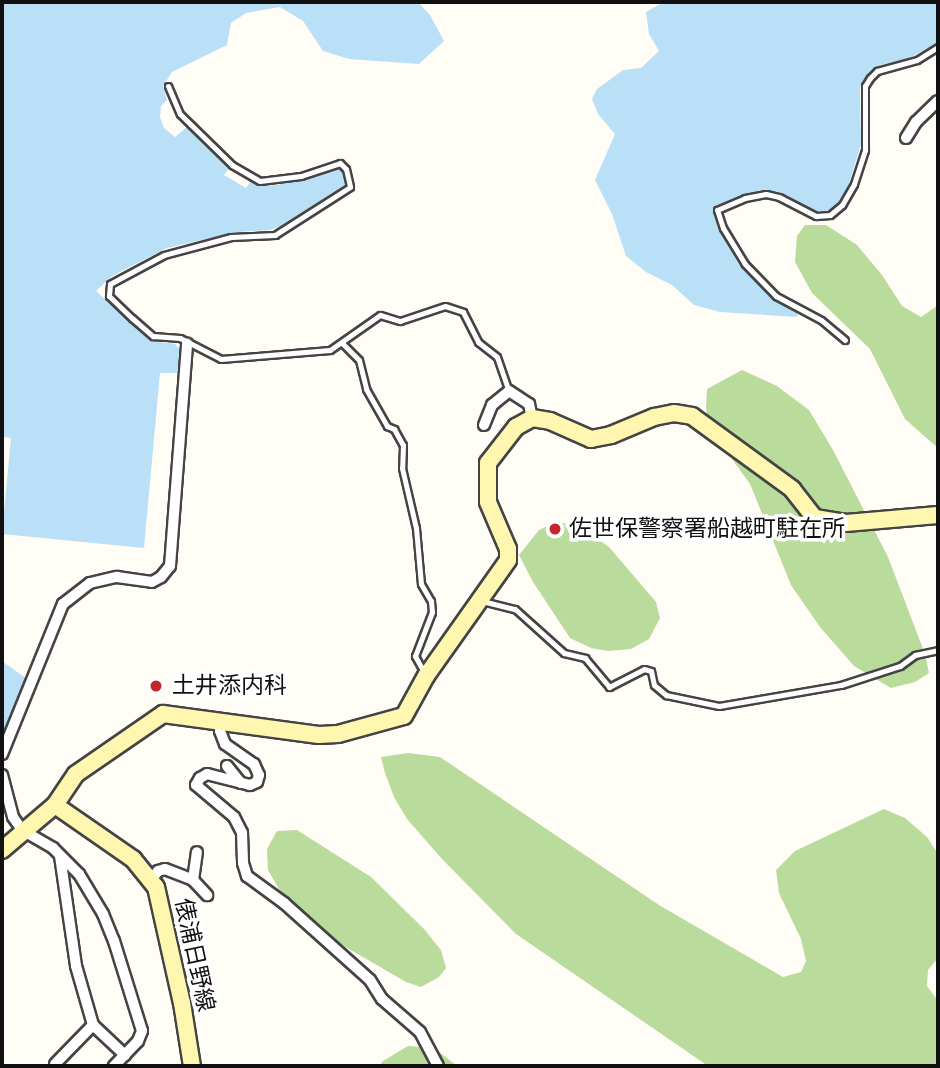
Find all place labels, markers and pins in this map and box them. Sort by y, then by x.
place label: 佐世保警察署船越町駐在所 [569,515,845,543]
marker: 佐世保警察署船越町駐在所 [547,521,563,537]
place label: 土井添内科 [172,672,287,700]
marker: 土井添内科 [146,676,166,696]

